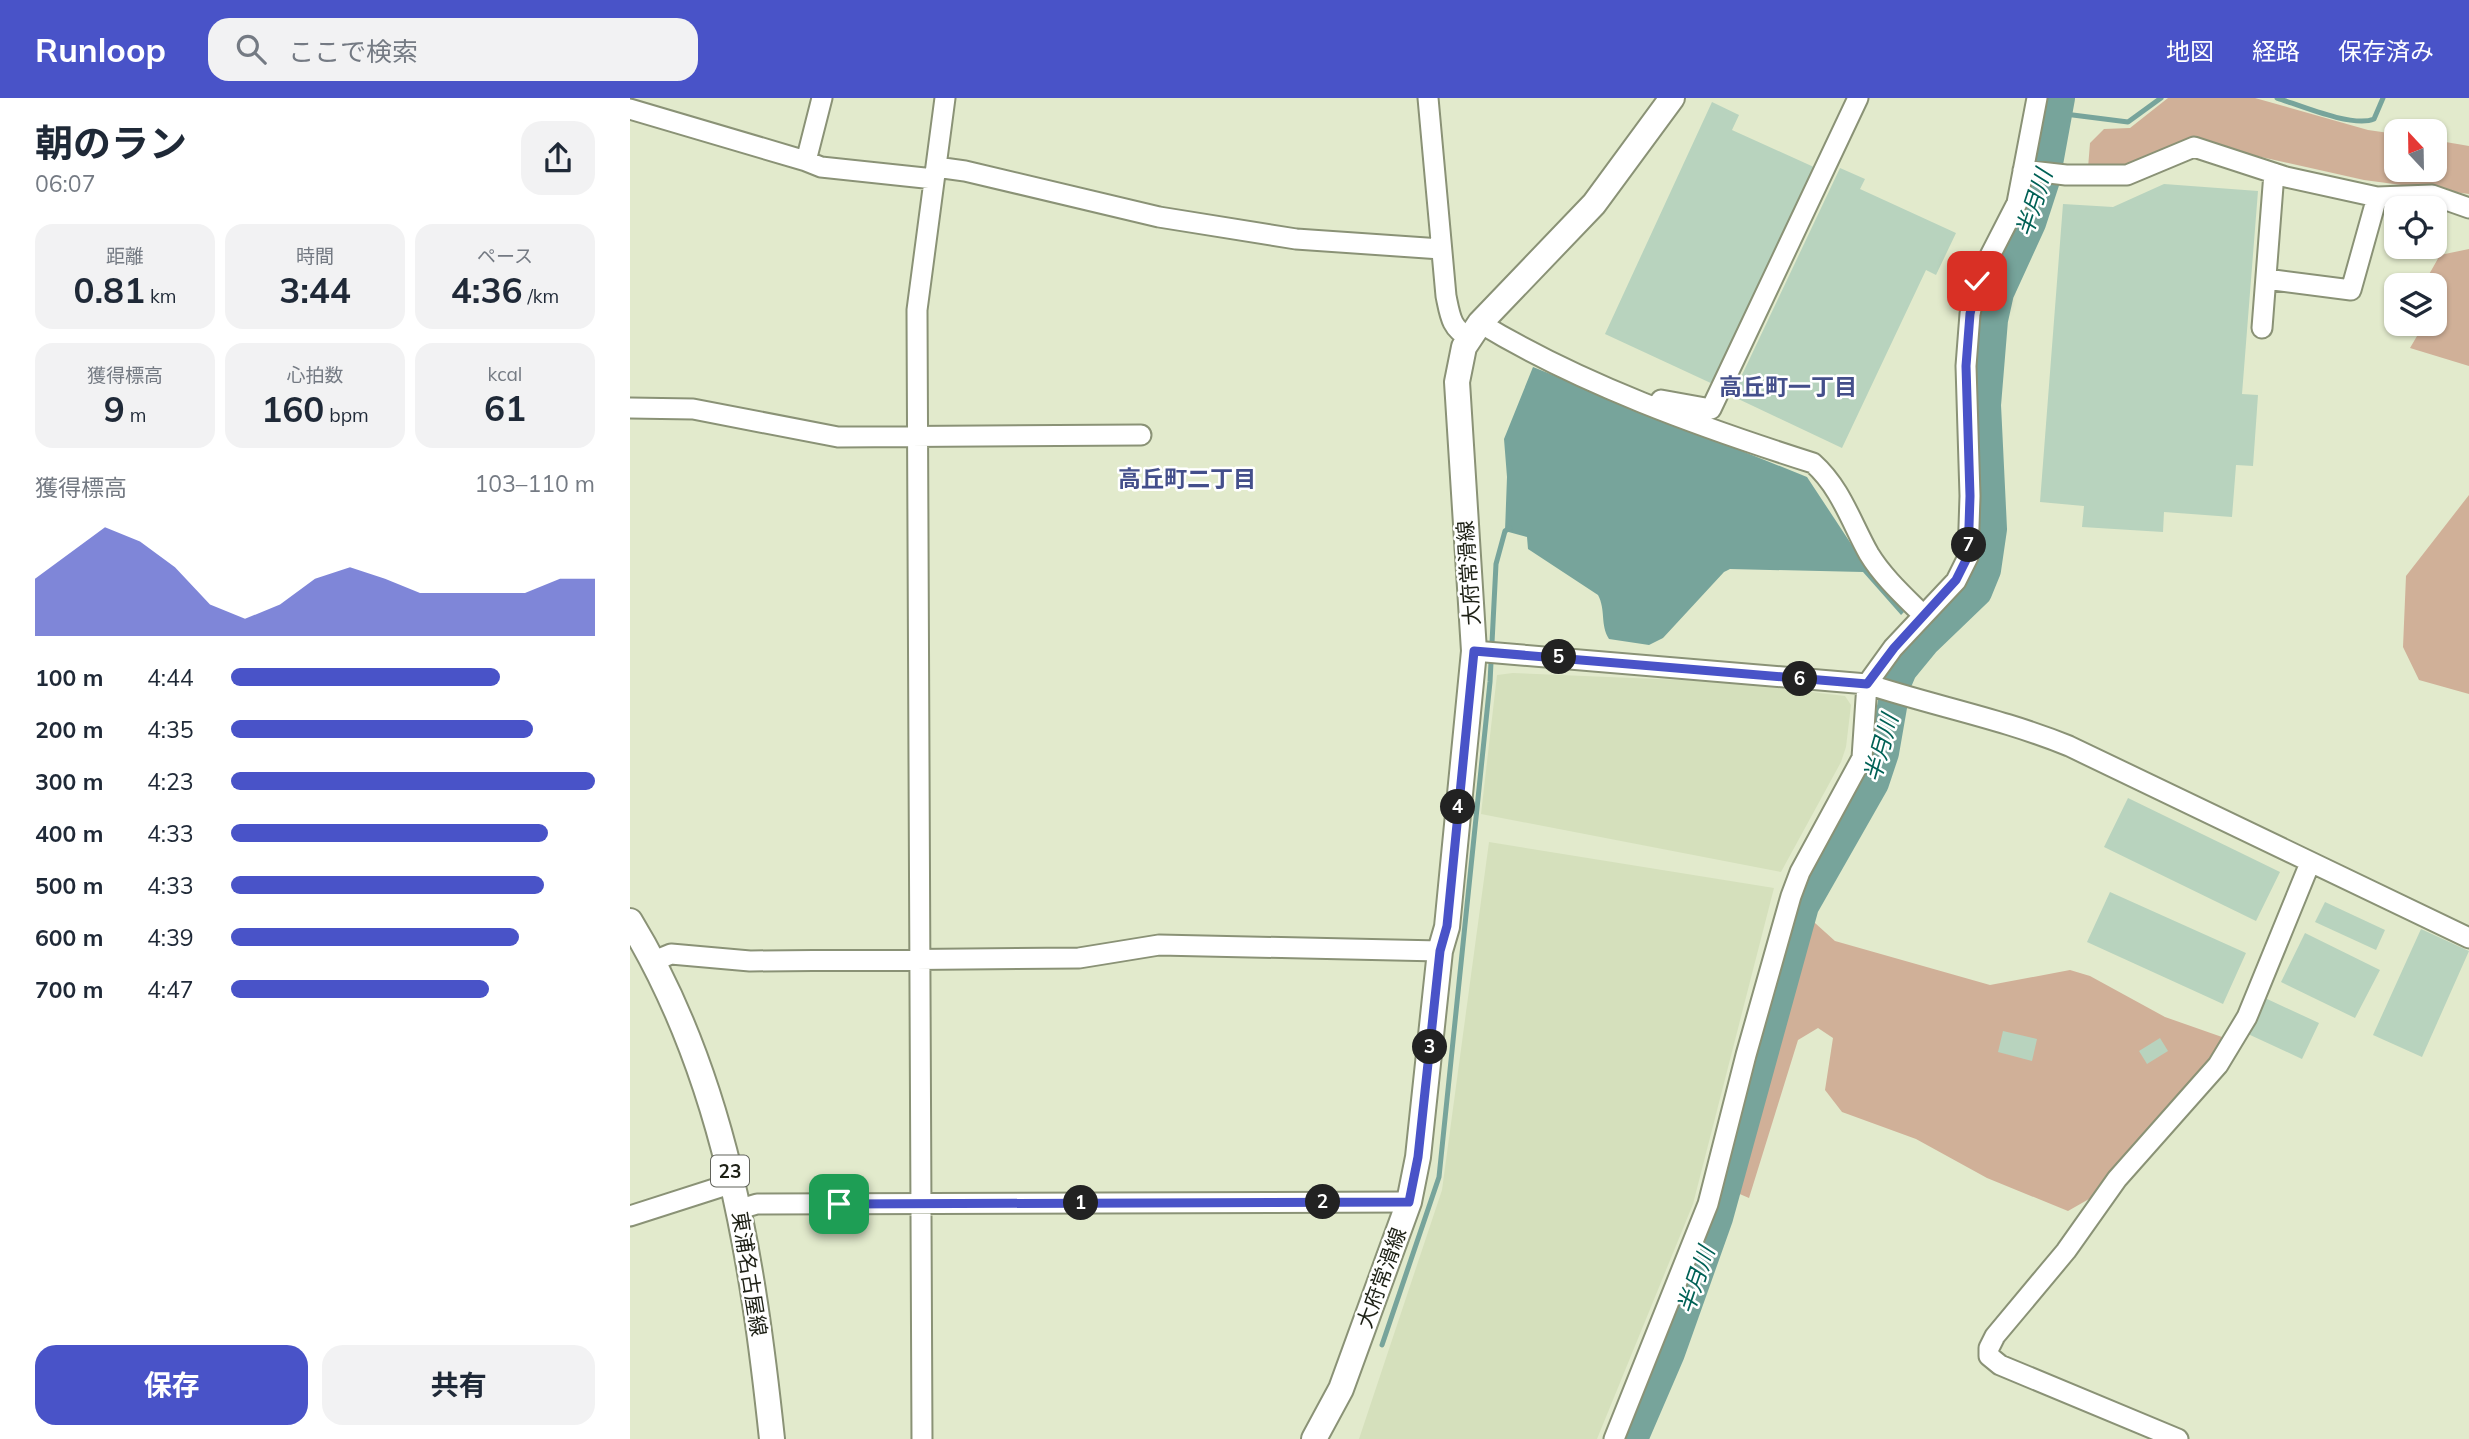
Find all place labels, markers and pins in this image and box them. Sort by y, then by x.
pin [1947,251,2007,311]
pin: 7 [1952,528,1986,562]
pin: 5 [1542,640,1576,674]
pin: 6 [1782,662,1818,696]
pin: 4 [1440,790,1476,824]
pin: 3 [1412,1030,1448,1065]
pin [809,1174,869,1234]
pin: 2 [1306,1184,1340,1220]
pin: 1 [1064,1186,1098,1220]

